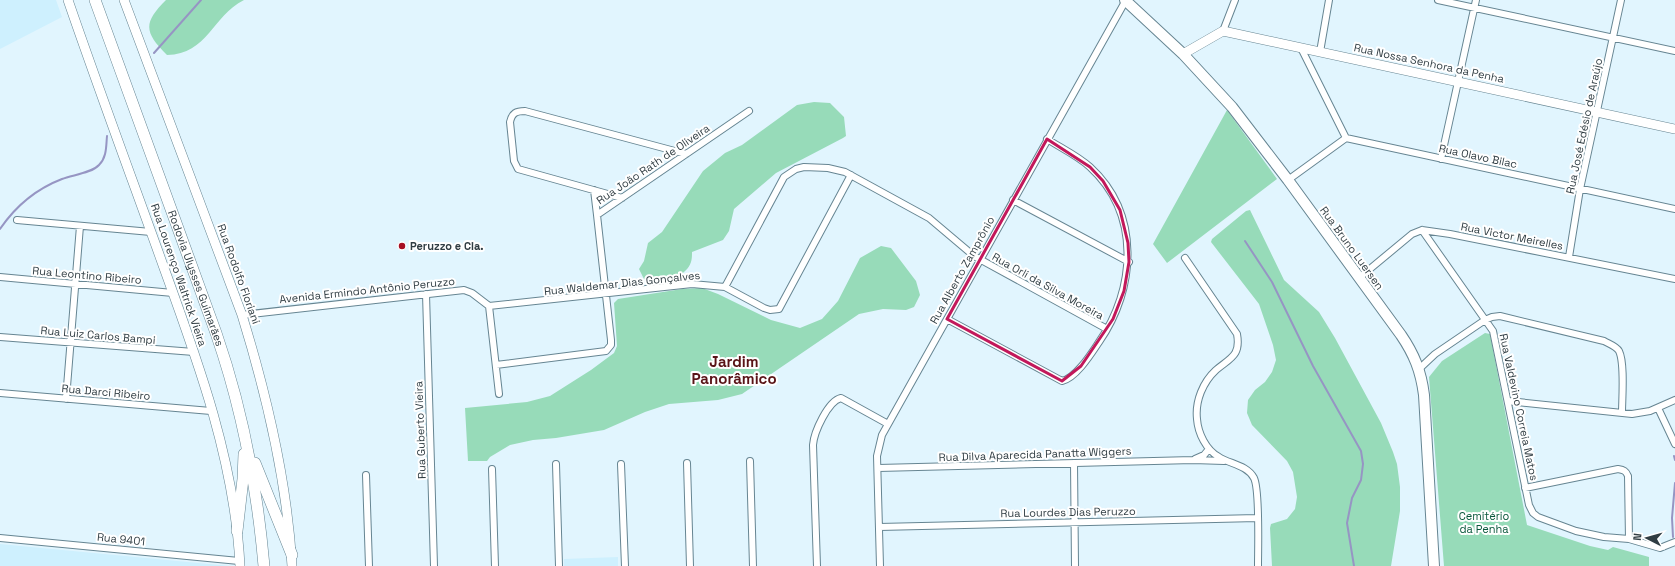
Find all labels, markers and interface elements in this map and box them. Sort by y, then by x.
street label: Rua Nossa Senhora da Penha [1353,40,1506,86]
street label: Rua José Edésio de Araújo [1563,57,1605,195]
street label: Rua João Rath de Oliveira [594,120,713,207]
street label: Rua Olavo Bilac [1438,141,1518,171]
street label: Rua Lourenço Waltrick Vieira [148,202,210,349]
street label: Rua Bruno Luersen [1317,204,1387,292]
street label: Rodovia Ulysses Guimarães [165,208,227,348]
street label: Rua Alberto Zamprônio [927,214,997,326]
street label: Rua Victor Meirelles [1460,219,1565,253]
street label: Rua Rodolfo Floriani [214,222,264,326]
place label: Peruzzo e Cia. [410,239,484,253]
marker: Peruzzo e Cia. [397,241,407,251]
street label: Rua Orli da Silva Moreira [990,249,1107,323]
street label: Rua Leontino Ribeiro [32,263,142,287]
street label: Rua Waldemar Dias Gonçalves [543,268,701,298]
street label: Avenida Ermindo Antônio Peruzzo [278,274,456,306]
street label: Rua Luiz Carlos Bampi [40,323,156,347]
street label: Rua Valdevino Correia Matos [1497,332,1541,482]
district label: Jardim Panorâmico [691,352,777,388]
street label: Rua Guberto Vieira [411,380,429,479]
street label: Rua Darci Ribeiro [61,381,151,403]
street label: Rua Dilva Aparecida Panatta Wiggers [938,444,1132,464]
street label: Rua Lourdes Dias Peruzzo [1000,504,1136,520]
park label: Cemitério da Penha [1459,509,1510,536]
north arrow [1627,518,1667,558]
street label: Rua 9401 [96,530,146,548]
text: N [1630,533,1644,541]

